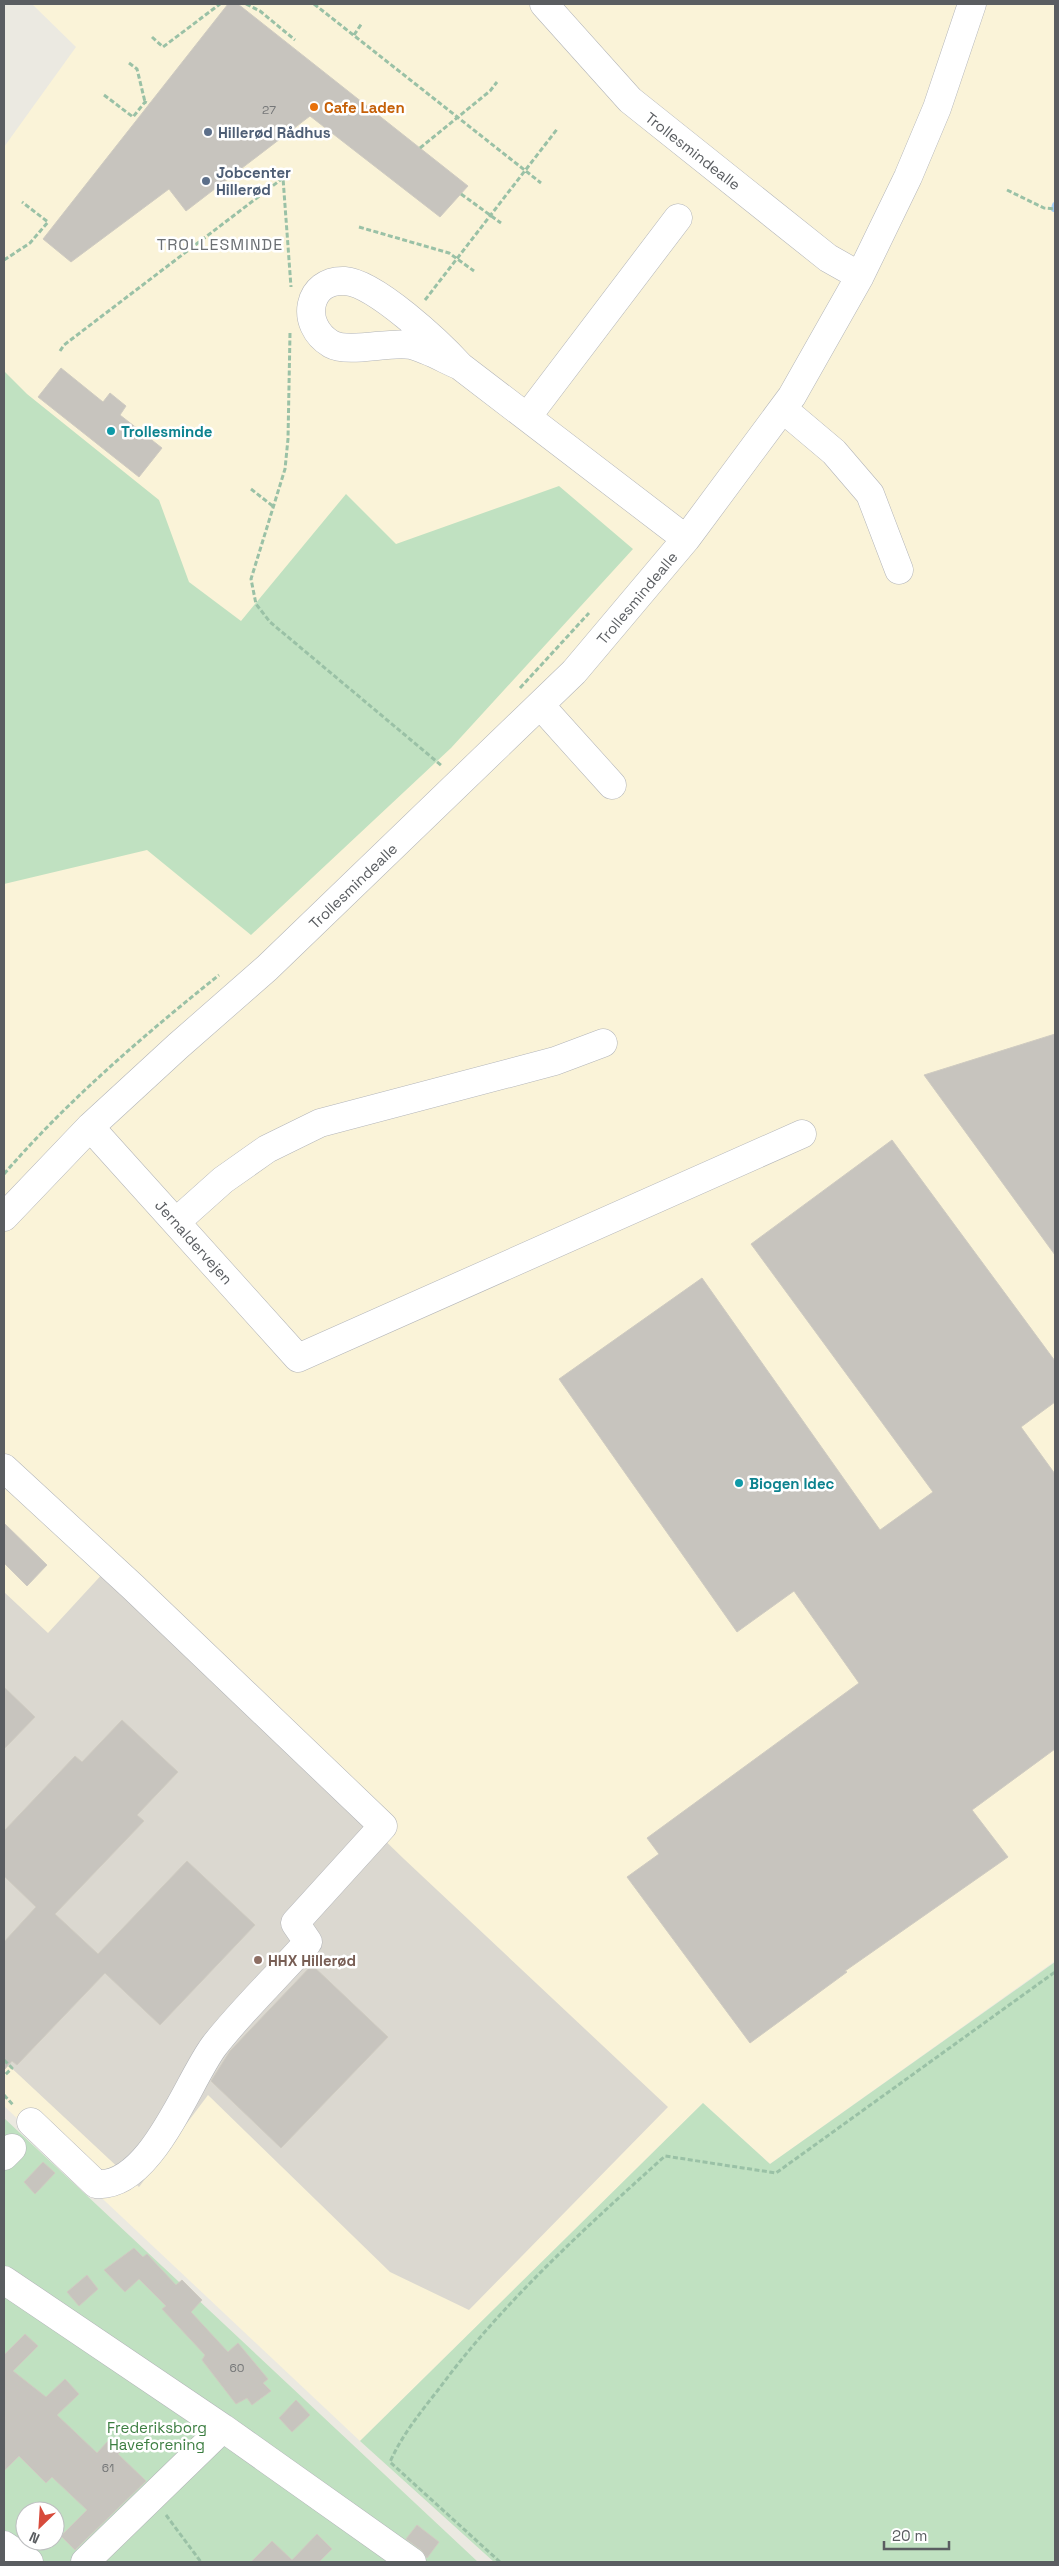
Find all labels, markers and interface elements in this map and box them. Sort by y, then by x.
place label: Cafe Laden [324,98,405,117]
marker: Cafe Laden [308,101,320,113]
house number: 27 [262,102,276,118]
street label: Trollesmindealle [642,108,745,194]
place label: Hillerød Rådhus [218,123,331,142]
marker: Hillerød Rådhus [202,126,214,138]
place label: Jobcenter Hillerød [216,163,291,199]
marker: Jobcenter Hillerød [200,175,212,187]
district label: TROLLESMINDE [157,234,283,255]
place label: Trollesminde [121,422,213,441]
marker: Trollesminde [105,425,117,437]
street label: Trollesmindealle [593,548,682,648]
street label: Trollesmindealle [305,839,401,933]
street label: Jernaldervejen [151,1196,237,1288]
place label: Biogen Idec [749,1474,835,1493]
marker: Biogen Idec [733,1477,745,1489]
place label: HHX Hillerød [268,1951,356,1970]
marker: HHX Hillerød [252,1954,264,1966]
house number: 60 [229,2360,245,2376]
park label: Frederiksborg Haveforening [107,2418,207,2454]
house number: 61 [102,2460,114,2476]
north arrow [15,2501,65,2551]
scale bar [884,2518,949,2550]
text: 20 m [892,2526,927,2545]
text: N [26,2528,43,2548]

